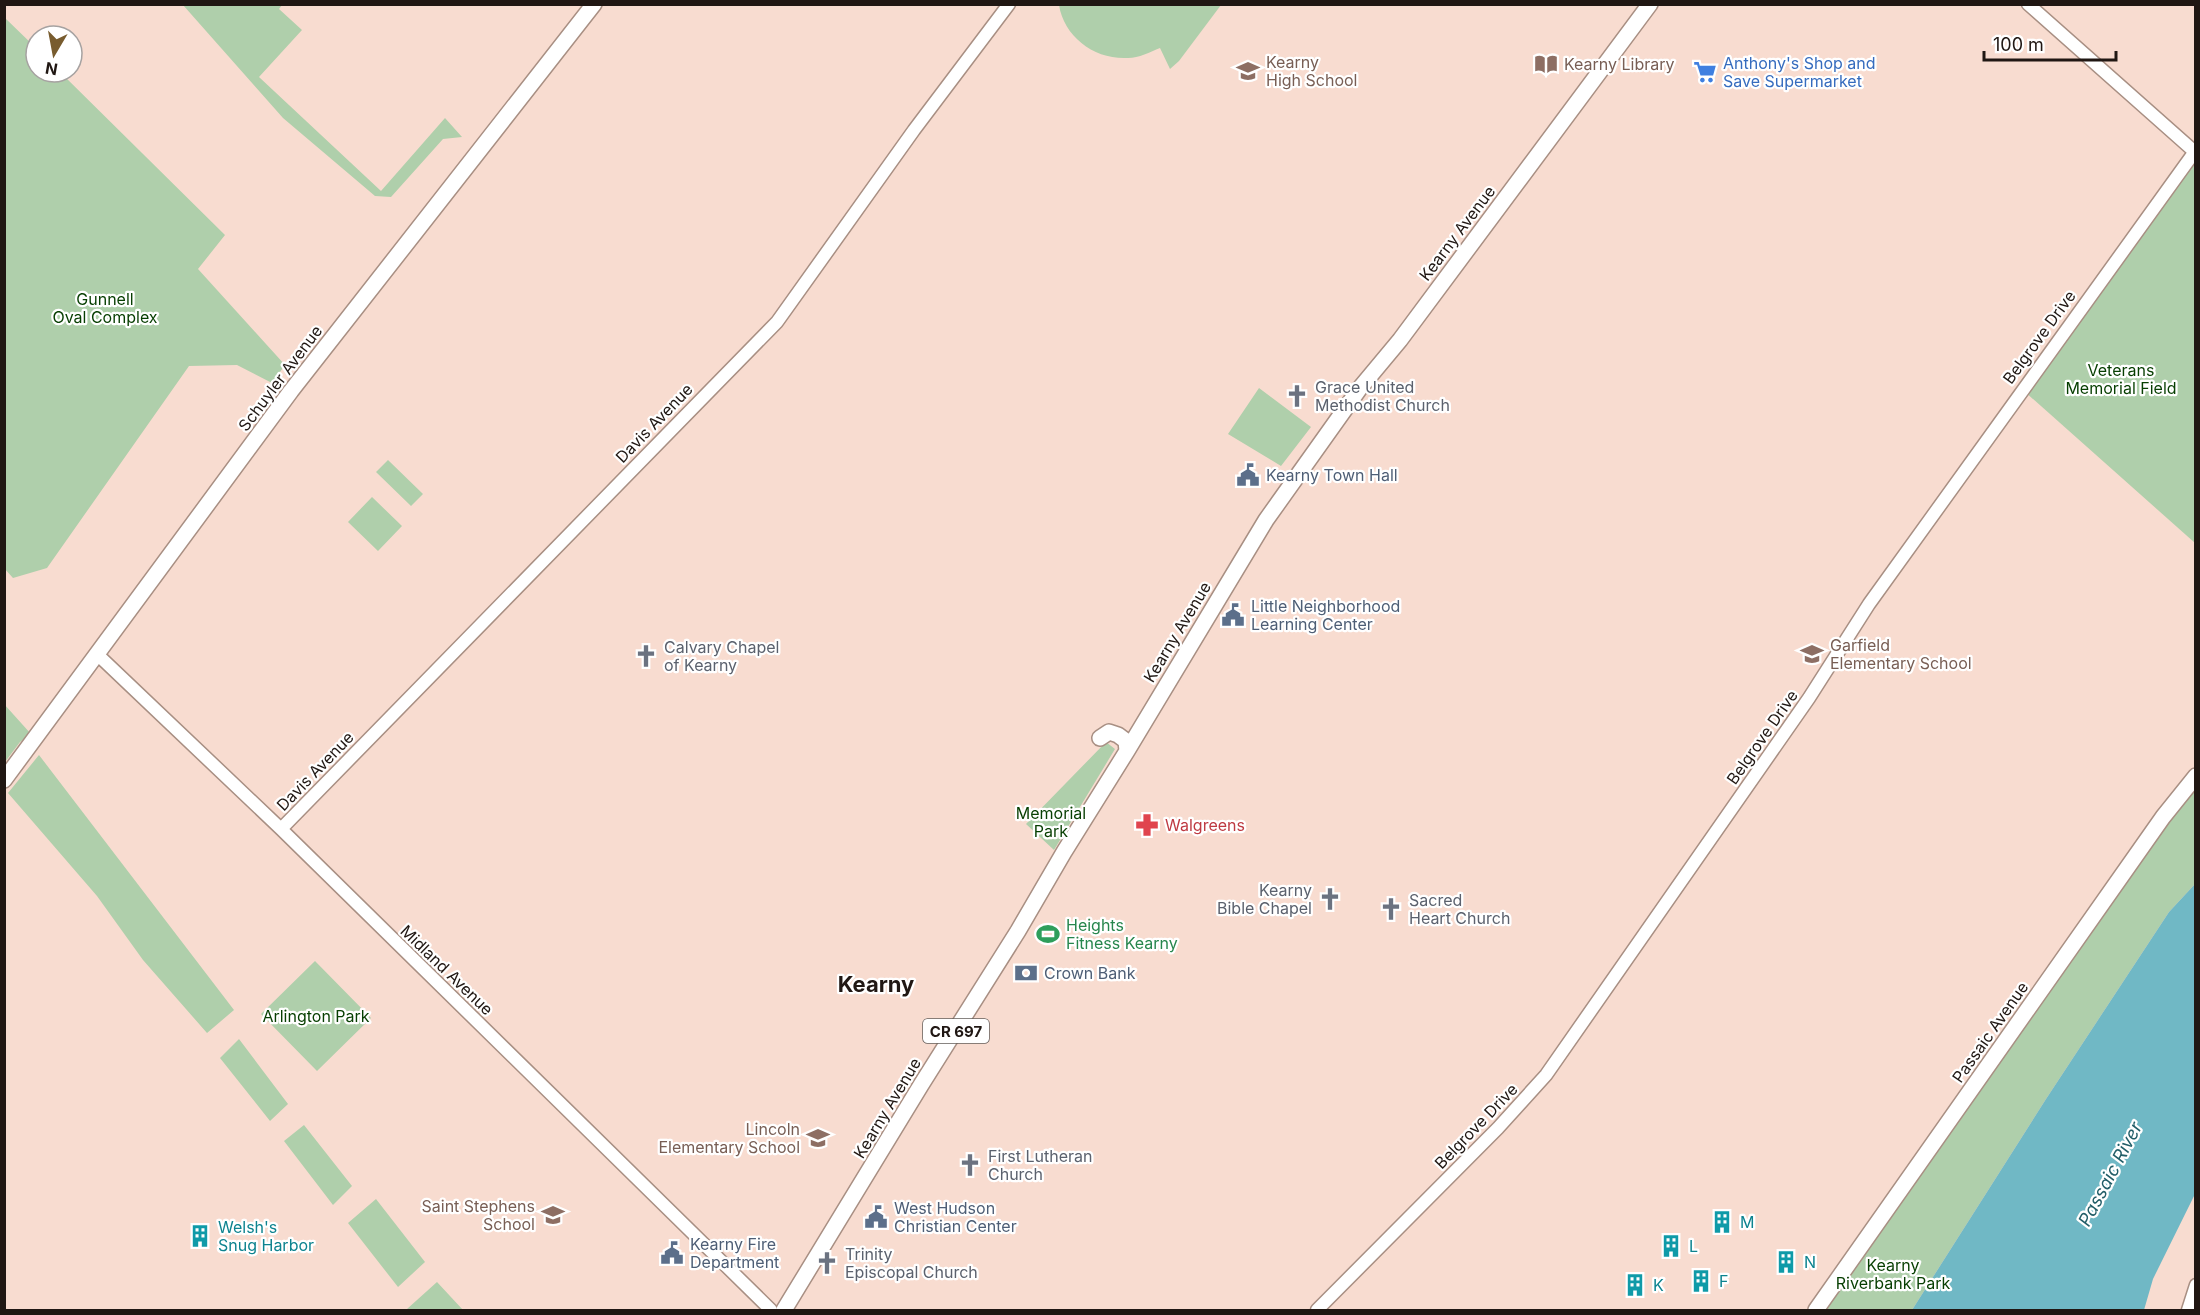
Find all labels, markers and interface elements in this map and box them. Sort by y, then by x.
north arrow [24,24,84,84]
scale bar [1984,24,2116,62]
text: 100 m [1993,34,2044,55]
library icon: Kearny Library [1533,51,1559,77]
place label: Kearny High School [1266,52,1357,90]
place label: Anthony's Shop and Save Supermarket [1723,53,1876,91]
place label: Kearny Library [1564,54,1675,74]
text: N [44,58,59,80]
school or university icon: Kearny High School [1235,58,1261,84]
supermarket icon: Anthony's Shop and Save Supermarket [1692,59,1718,85]
street label: Kearny Avenue [1415,182,1499,284]
street label: Belgrove Drive [1998,286,2080,388]
park label: Gunnell Oval Complex [52,289,158,327]
street label: Schuyler Avenue [234,321,326,435]
park label: Veterans Memorial Field [2065,360,2177,398]
place label: Grace United Methodist Church [1315,377,1450,415]
street label: Davis Avenue [611,379,697,467]
church icon: Grace United Methodist Church [1284,383,1310,409]
public building icon: Kearny Town Hall [1235,462,1261,488]
place label: Kearny Town Hall [1266,465,1398,485]
street label: Kearny Avenue [1139,578,1215,686]
place label: Little Neighborhood Learning Center [1251,596,1400,634]
public building icon: Little Neighborhood Learning Center [1220,602,1246,628]
place label: Garfield Elementary School [1830,635,1972,673]
place label: Calvary Chapel of Kearny [664,637,779,675]
school or university icon: Garfield Elementary School [1799,641,1825,667]
church icon: Calvary Chapel of Kearny [633,643,659,669]
street label: Belgrove Drive [1722,686,1802,788]
street label: Davis Avenue [272,727,358,815]
park label: Memorial Park [1016,803,1086,841]
pharmacy icon: Walgreens [1134,812,1160,838]
place label: Walgreens [1165,815,1245,835]
place label: Kearny Bible Chapel [1217,880,1312,918]
church icon: Kearny Bible Chapel [1317,886,1343,912]
place label: Sacred Heart Church [1409,890,1510,928]
church icon: Sacred Heart Church [1378,896,1404,922]
place label: Heights Fitness Kearny [1066,915,1178,953]
street label: Midland Avenue [397,921,497,1019]
sports icon: Heights Fitness Kearny [1035,921,1061,947]
bank icon: Crown Bank [1013,960,1039,986]
place label: Crown Bank [1044,963,1136,983]
district label: Kearny [838,971,914,997]
street label: Passaic Avenue [1948,978,2032,1086]
park label: Arlington Park [262,1006,370,1026]
road number: CR 697 [923,1019,989,1043]
street label: Kearny Avenue [849,1054,925,1162]
street label: Belgrove Drive [1430,1079,1522,1173]
water label: Passaic River [2074,1117,2147,1230]
place label: Lincoln Elementary School [658,1119,800,1157]
school or university icon: Lincoln Elementary School [805,1125,831,1151]
place label: First Lutheran Church [988,1146,1093,1184]
church icon: First Lutheran Church [957,1152,983,1178]
place label: Saint Stephens School [422,1196,535,1234]
place label: West Hudson Christian Center [894,1198,1017,1236]
school or university icon: Saint Stephens School [540,1202,566,1228]
public building icon: West Hudson Christian Center [863,1204,889,1230]
building icon: M [1709,1209,1735,1235]
place label: M [1740,1212,1754,1232]
place label: Welsh's Snug Harbor [218,1217,314,1255]
building icon: Welsh's Snug Harbor [187,1223,213,1249]
building icon: L [1658,1233,1684,1259]
place label: Kearny Fire Department [690,1234,779,1272]
place label: L [1689,1236,1698,1256]
public building icon: Kearny Fire Department [659,1240,685,1266]
place label: Trinity Episcopal Church [845,1244,978,1282]
building icon: N [1773,1249,1799,1275]
church icon: Trinity Episcopal Church [814,1250,840,1276]
place label: N [1804,1252,1816,1272]
park label: Kearny Riverbank Park [1836,1255,1950,1293]
building icon: F [1688,1268,1714,1294]
place label: F [1719,1271,1728,1291]
building icon: K [1622,1272,1648,1298]
place label: K [1653,1275,1664,1295]

